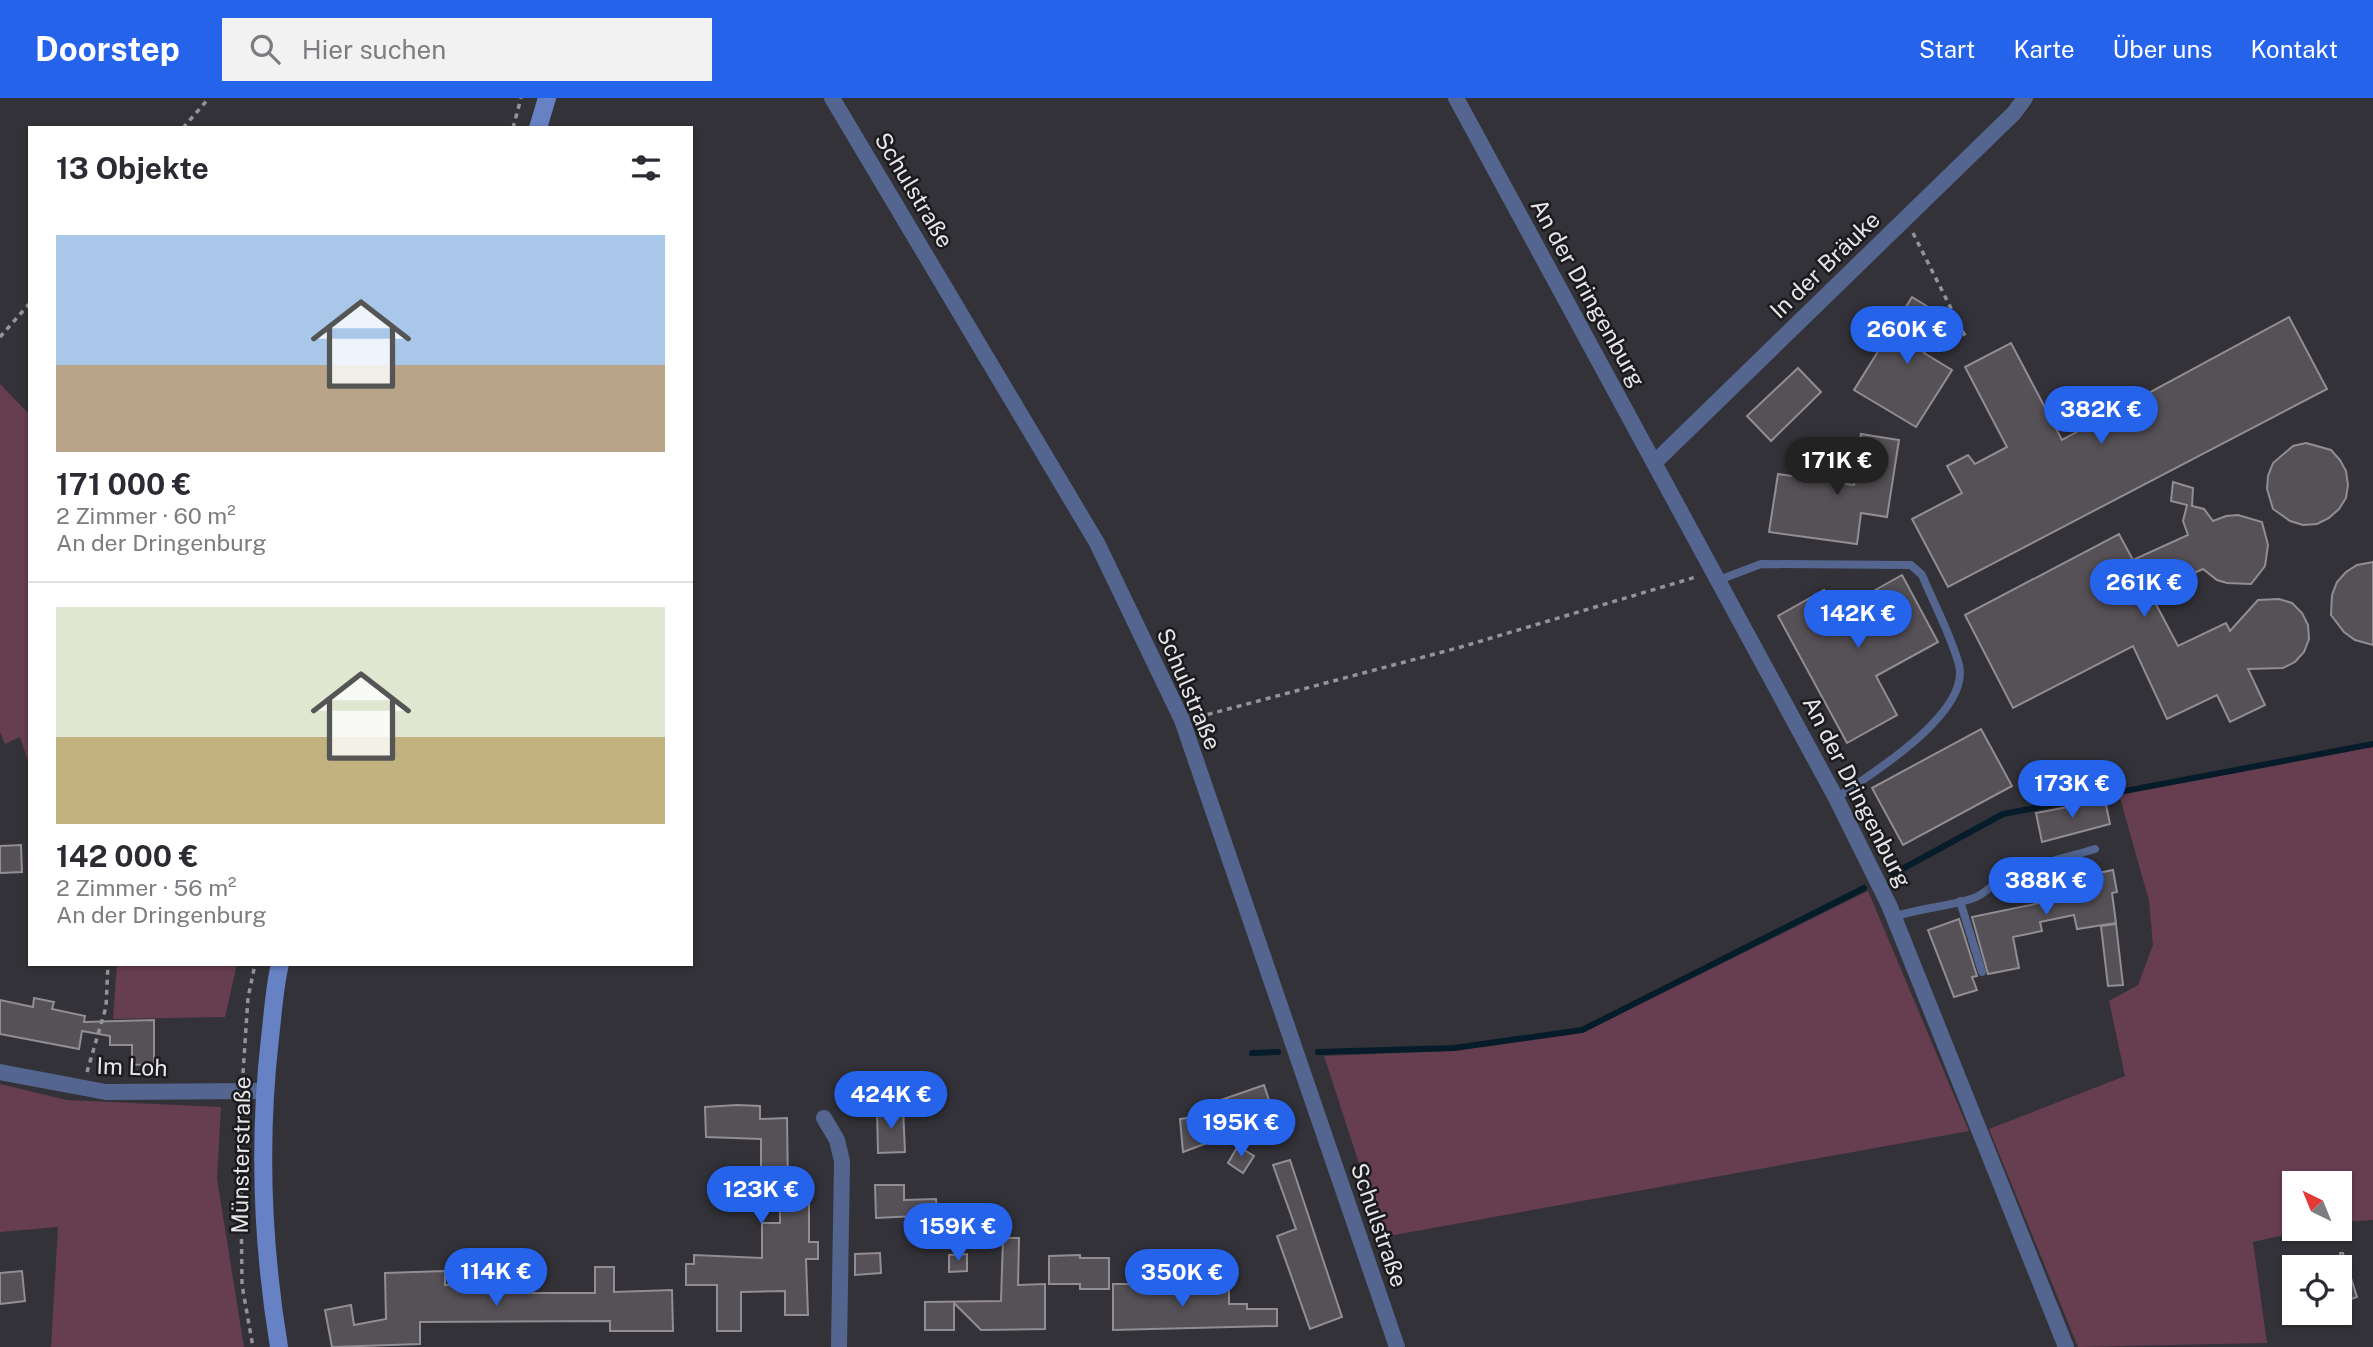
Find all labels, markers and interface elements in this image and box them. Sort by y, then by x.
search box [222,18,712,81]
text: Doorstep [35,30,180,68]
icon: search [246,30,284,68]
text: Hier suchen [302,34,446,65]
text: Start [1919,35,1975,63]
text: Karte [2013,35,2075,63]
text: Über uns [2113,35,2212,63]
text: Kontakt [2250,35,2338,63]
street label: Schulstraße [870,127,959,252]
icon: filters [627,149,665,187]
text: 13 Objekte [56,150,209,186]
street label: An der Dringenburg [1526,194,1651,391]
street label: In der Bräuke [1764,206,1885,324]
icon: home [298,281,424,407]
pin: 260K € [1850,306,1964,366]
text: 260K € [1866,315,1948,342]
pin: 382K € [2044,386,2158,446]
text: 382K € [2060,395,2142,422]
pin: 171K € [1780,438,1894,497]
text: 171K € [1802,446,1872,473]
text: 171 000 € [56,466,192,502]
text: 2 Zimmer · 60 m² [56,502,236,529]
text: An der Dringenburg [56,529,267,556]
pin: 261K € [2087,560,2201,619]
text: 261K € [2106,568,2182,595]
pin: 142K € [1801,590,1915,650]
text: 142K € [1820,599,1896,626]
street label: Schulstraße [1152,624,1227,754]
icon: home [298,653,424,779]
street label: An der Dringenburg [1798,692,1917,892]
pin: 173K € [2015,760,2129,820]
text: 173K € [2034,769,2110,796]
text: 142 000 € [56,838,198,874]
pin: 388K € [1989,858,2103,917]
text: 388K € [2005,866,2087,893]
text: 2 Zimmer · 56 m² [56,874,237,901]
text: An der Dringenburg [56,901,267,928]
street label: Im Loh [96,1052,168,1081]
pin: 424K € [834,1072,948,1131]
street label: Münsterstraße [226,1076,255,1234]
text: 424K € [850,1080,932,1107]
pin: 195K € [1184,1100,1298,1159]
text: 195K € [1202,1108,1280,1135]
street label: Schulstraße [1346,1159,1413,1290]
pin: 123K € [704,1166,818,1226]
north arrow [2282,1171,2352,1241]
map controls [2282,1171,2352,1325]
text: 123K € [723,1175,799,1202]
pin: 159K € [901,1204,1015,1263]
text: 159K € [919,1212,997,1239]
pin: 114K € [439,1248,553,1308]
pin: 350K € [1125,1250,1239,1309]
button: locate [2282,1255,2352,1325]
text: 114K € [460,1257,532,1284]
text: 350K € [1141,1258,1223,1285]

